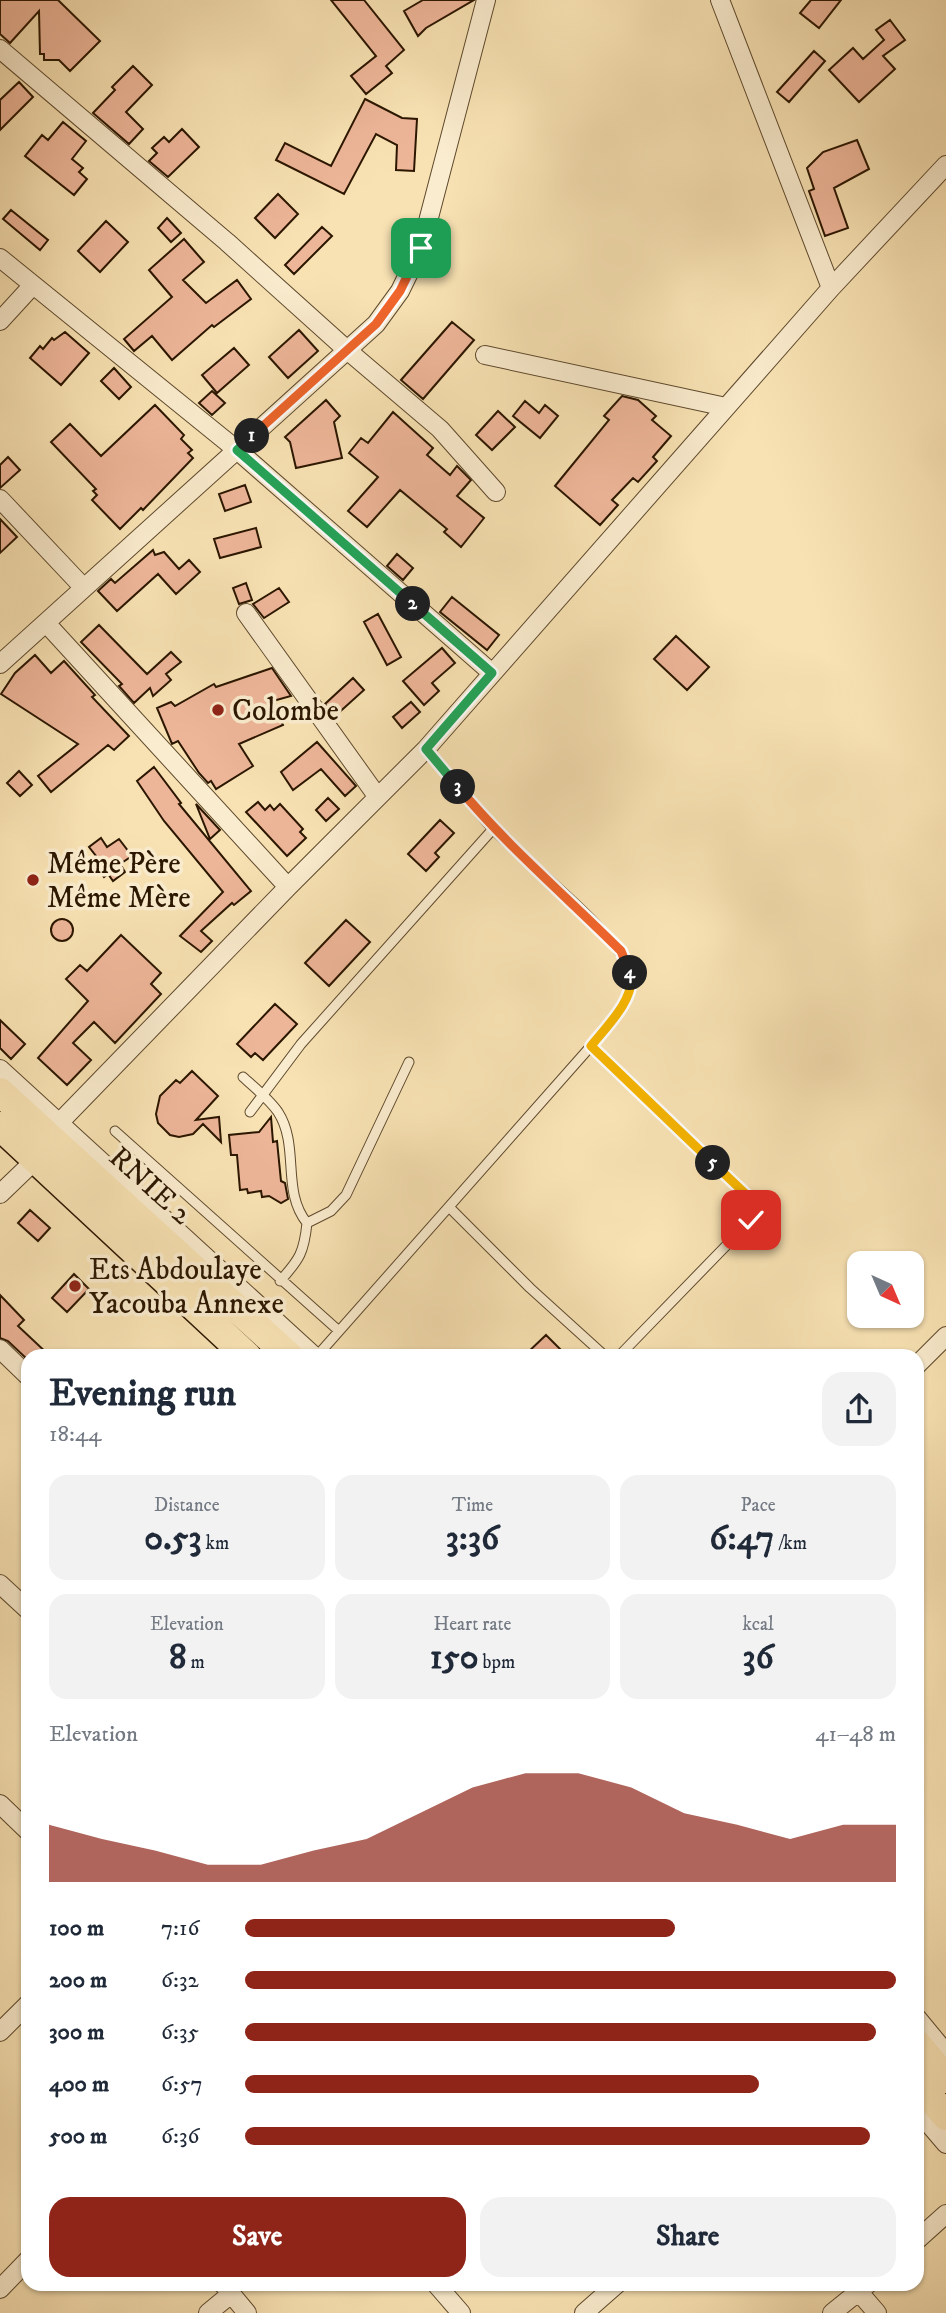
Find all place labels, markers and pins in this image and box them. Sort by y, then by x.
pin [391,218,451,278]
pin: 1 [234,418,270,453]
pin: 2 [396,586,430,622]
place label: Colombe [232,693,339,730]
marker: Colombe [210,702,226,718]
pin: 3 [440,770,476,804]
place label: Même Père Même Mère [47,846,191,917]
marker: Même Père Même Mère [25,872,41,888]
pin: 4 [612,956,648,990]
pin: 5 [696,1146,730,1180]
pin [721,1190,781,1250]
place label: Ets Abdoulaye Yacouba Annexe [89,1252,284,1323]
marker: Ets Abdoulaye Yacouba Annexe [67,1278,83,1294]

